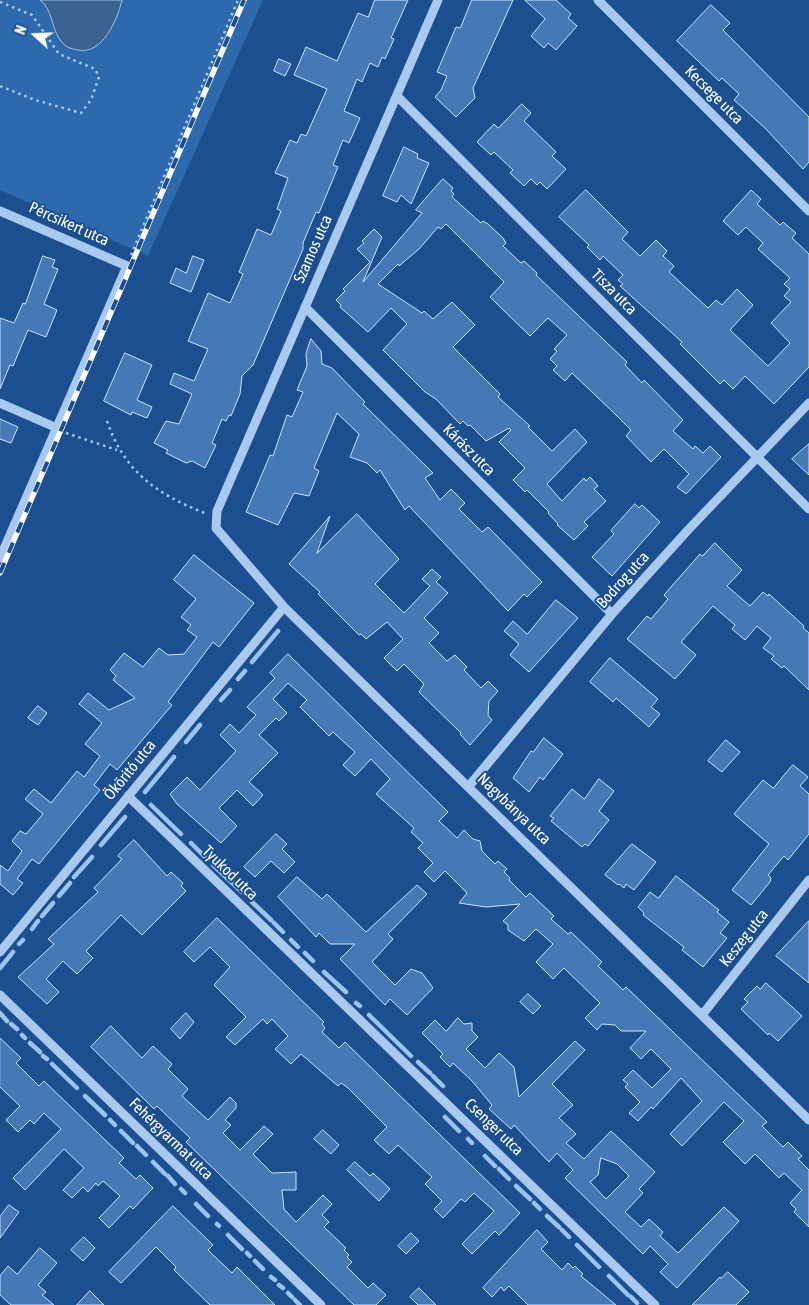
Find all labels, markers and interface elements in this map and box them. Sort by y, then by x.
north arrow [10,10,60,60]
text: N [12,23,30,36]
street label: Kecsege utca [681,62,747,128]
street label: Pércsikert utca [26,198,112,250]
street label: Szamos utca [290,212,336,286]
street label: Tisza utca [587,265,641,319]
street label: Kárász utca [439,420,499,480]
street label: Bodrog utca [593,548,653,612]
street label: Ököritó utca [100,736,160,804]
street label: Nagybánya utca [473,769,555,849]
street label: Tyukod utca [198,842,262,904]
street label: Keszeg utca [716,905,772,971]
street label: Fehérgyarmat utca [125,1094,217,1184]
street label: Csenger utca [461,1094,527,1160]

